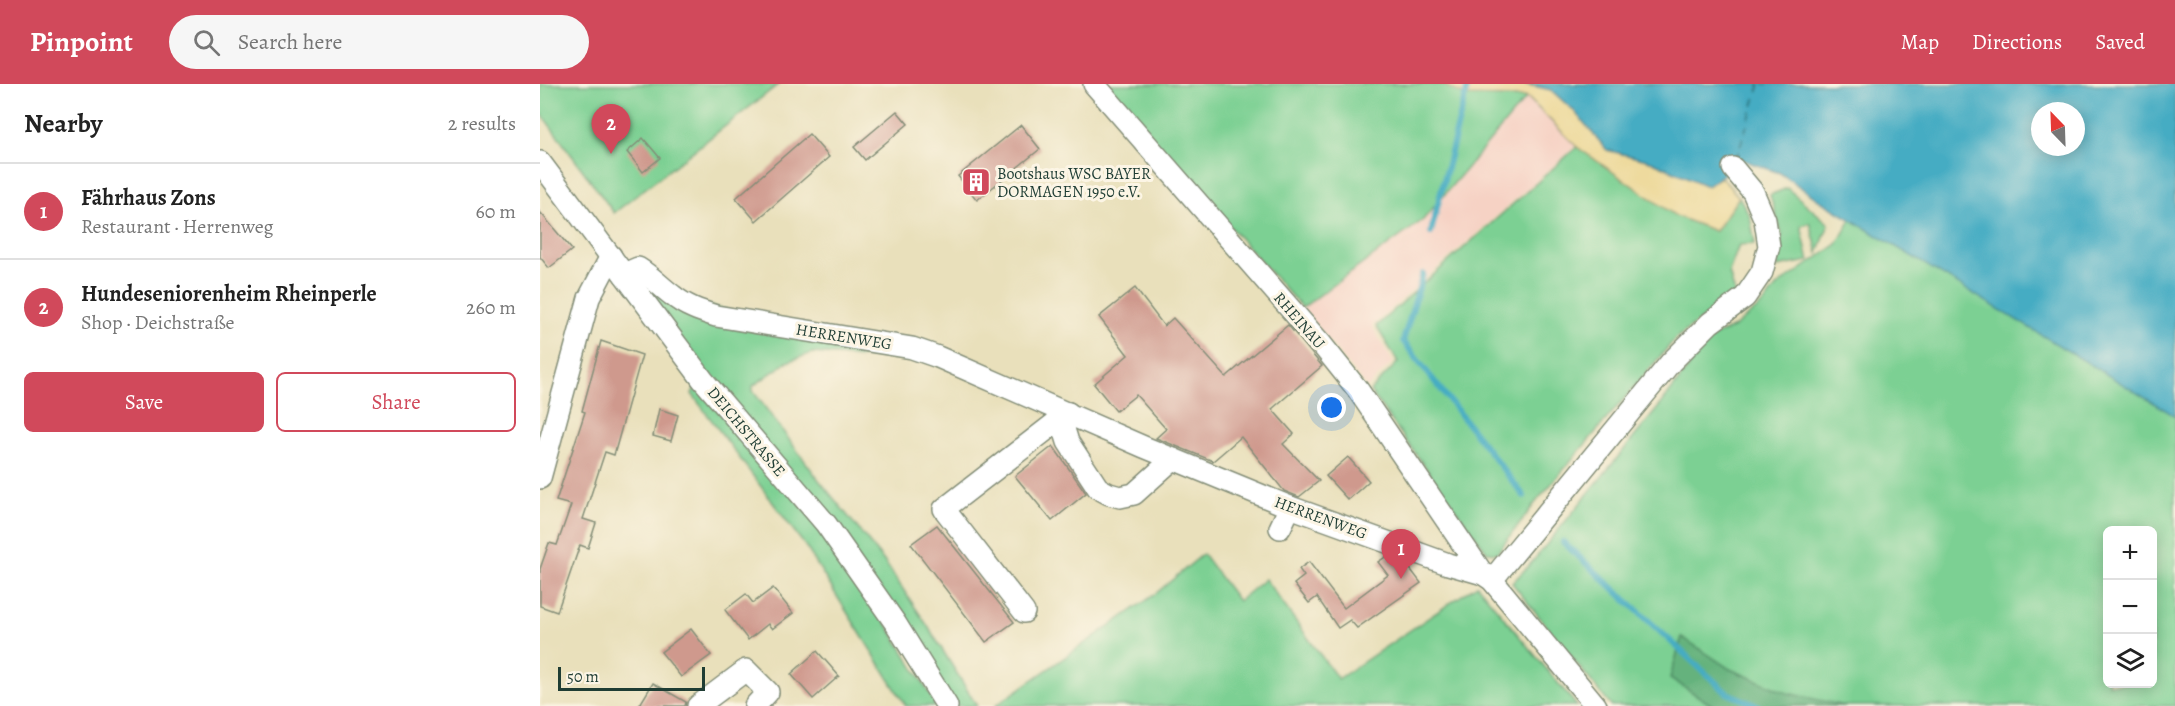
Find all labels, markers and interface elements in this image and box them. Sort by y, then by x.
search box [169,15,589,69]
text: Pinpoint [30,23,133,61]
icon: search [190,26,223,59]
text: Search here [238,27,342,57]
text: Map [1901,28,1939,56]
text: Directions [1972,28,2062,56]
text: Saved [2095,28,2145,56]
north arrow [2031,102,2085,156]
pin: 2 [592,104,630,154]
text: Nearby [24,106,103,141]
text: 2 results [448,110,516,137]
place label: Bootshaus WSC BAYER DORMAGEN 1950 e.V. [997,163,1151,203]
building icon: Bootshaus WSC BAYER DORMAGEN 1950 e.V. [960,166,992,198]
text: Fährhaus Zons [81,183,216,213]
text: 1 [40,198,47,225]
text: 60 m [476,198,516,225]
text: Restaurant · Herrenweg [81,213,273,240]
text: Hundeseniorenheim Rheinperle [81,279,377,309]
street label: RHEINAU [1268,288,1330,354]
text: 2 [39,294,48,321]
text: 260 m [466,294,516,321]
text: Shop · Deichstraße [81,309,235,336]
street label: HERRENWEG [794,319,893,355]
button: Save [24,372,264,432]
button: Share [276,372,516,432]
street label: DEICHSTRASSE [702,382,790,481]
your location [1317,393,1346,422]
street label: HERRENWEG [1271,491,1370,545]
map controls [2103,526,2157,688]
button: + [2103,526,2157,580]
pin: 1 [1382,530,1420,579]
button: − [2103,580,2157,634]
button: layers [2103,634,2157,688]
scale bar [558,664,705,692]
text: 50 m [567,666,599,688]

